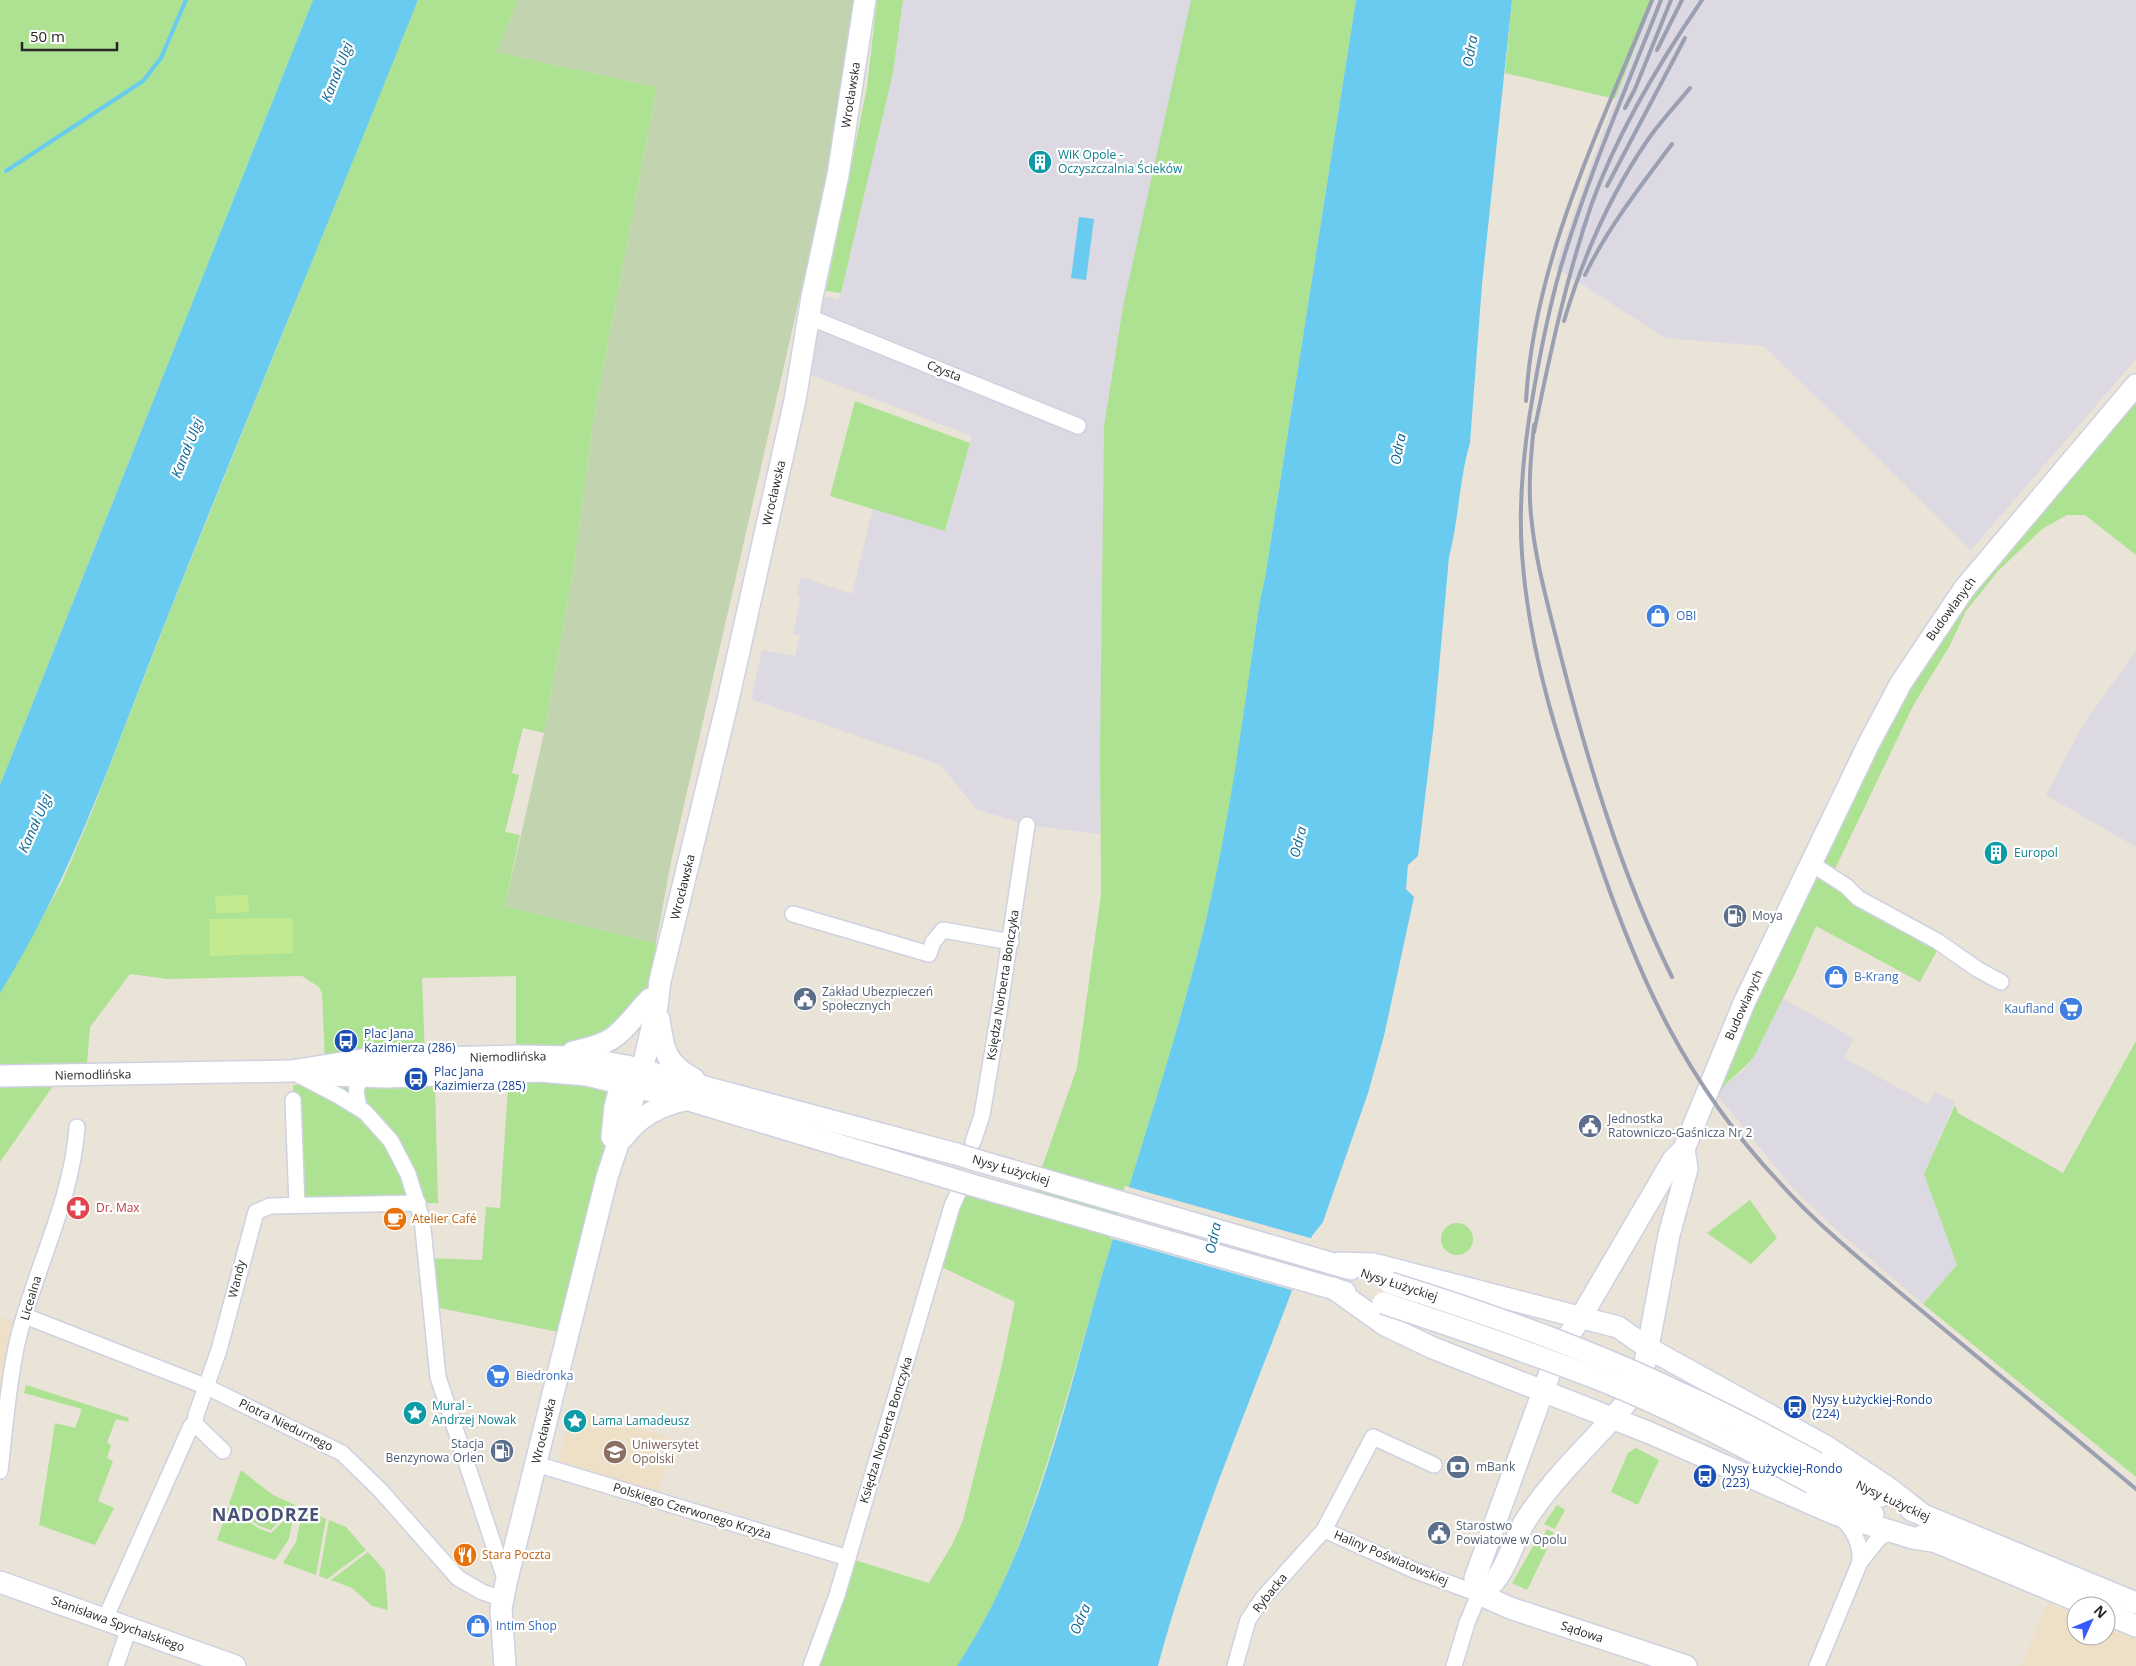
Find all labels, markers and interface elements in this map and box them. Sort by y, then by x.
scale bar [22,20,118,52]
text: 50 m [30,26,65,46]
water label: Odra [1457,34,1482,68]
water label: Kanał Ulgi [316,39,357,104]
street label: Wrocławska [837,61,864,129]
place label: WiK Opole - Oczyszczalnia Ścieków [1058,146,1183,177]
building icon: WiK Opole - Oczyszczalnia Ścieków [1027,149,1053,175]
street label: Czysta [924,356,964,385]
water label: Kanał Ulgi [166,415,207,480]
water label: Odra [1385,431,1410,466]
street label: Wrocławska [758,459,789,527]
street label: Budowlanych [1922,573,1980,644]
shop icon: OBI [1645,603,1671,629]
place label: OBI [1676,607,1696,624]
water label: Kanał Ulgi [13,790,56,855]
water label: Odra [1284,824,1311,860]
building icon: Europol [1983,840,2009,866]
place label: Europol [2014,844,2058,861]
street label: Wrocławska [666,852,699,921]
fuel station icon: Moya [1722,903,1748,929]
place label: Moya [1752,907,1783,924]
street label: Księdza Norberta Bonczyka [982,908,1023,1062]
shop icon: B-Krang [1823,964,1849,990]
street label: Budowlanych [1720,967,1767,1043]
place label: B-Krang [1854,968,1899,985]
place label: Zakład Ubezpieczeń Społecznych [822,983,933,1014]
public building icon: Zakład Ubezpieczeń Społecznych [792,986,818,1012]
supermarket icon: Kaufland [2058,996,2084,1022]
place label: Kaufland [2004,1000,2054,1017]
place label: Plac Jana Kazimierza (286) [364,1025,456,1056]
bus stop icon: Plac Jana Kazimierza (286) [333,1028,359,1054]
street label: Niemodlińska [470,1047,546,1066]
place label: Plac Jana Kazimierza (285) [434,1063,526,1094]
street label: Niemodlińska [55,1065,131,1084]
bus stop icon: Plac Jana Kazimierza (285) [403,1066,429,1092]
place label: Jednostka Ratowniczo-Gaśnicza Nr 2 [1607,1110,1752,1141]
public building icon: Jednostka Ratowniczo-Gaśnicza Nr 2 [1577,1113,1603,1139]
street label: Nysy Łużyckiej [970,1150,1052,1189]
pharmacy icon: Dr. Max [65,1195,91,1221]
place label: Dr. Max [96,1199,140,1216]
cafe icon: Atelier Café [382,1206,408,1232]
place label: Atelier Café [412,1210,477,1227]
water label: Odra [1200,1220,1225,1255]
street label: Wandy [224,1257,250,1300]
street label: Nysy Łużyckiej [1358,1264,1440,1305]
street label: Licealna [16,1274,45,1322]
street label: Księdza Norberta Bonczyka [855,1354,916,1505]
supermarket icon: Biedronka [485,1363,511,1389]
place label: Biedronka [516,1367,573,1384]
place label: Nysy Łużyckiej-Rondo (224) [1812,1391,1932,1422]
street label: Piotra Niedurnego [236,1394,336,1455]
bus stop icon: Nysy Łużyckiej-Rondo (224) [1782,1394,1808,1420]
street label: Wrocławska [527,1396,560,1465]
place label: Mural - Andrzej Nowak [432,1397,517,1428]
place icon: Mural - Andrzej Nowak [402,1400,428,1426]
place icon: Lama Lamadeusz [562,1408,588,1434]
place label: Lama Lamadeusz [592,1412,690,1429]
place label: Stacja Benzynowa Orlen [385,1435,484,1466]
place label: Uniwersytet Opolski [632,1436,699,1467]
fuel station icon: Stacja Benzynowa Orlen [489,1438,515,1464]
school or university icon: Uniwersytet Opolski [602,1439,628,1465]
bank icon: mBank [1445,1454,1471,1480]
place label: mBank [1476,1458,1516,1475]
place label: Nysy Łużyckiej-Rondo (223) [1722,1460,1842,1491]
bus stop icon: Nysy Łużyckiej-Rondo (223) [1692,1463,1718,1489]
street label: Nysy Łużyckiej [1853,1476,1933,1525]
street label: Polskiego Czerwonego Krzyża [611,1478,773,1543]
district label: NADODRZE [212,1502,320,1526]
place label: Starostwo Powiatowe w Opolu [1456,1517,1567,1548]
public building icon: Starostwo Powiatowe w Opolu [1426,1520,1452,1546]
street label: Haliny Poświatowskiej [1331,1526,1451,1589]
restaurant icon: Stara Poczta [452,1542,478,1568]
place label: Stara Poczta [482,1546,551,1563]
street label: Rybacka [1248,1569,1291,1616]
street label: Stanisława Spychalskiego [49,1591,187,1656]
north arrow [2066,1596,2116,1646]
water label: Odra [1065,1600,1094,1637]
text: N [2090,1601,2112,1622]
shop icon: Intim Shop [465,1613,491,1639]
place label: Intim Shop [496,1617,557,1634]
street label: Sądowa [1559,1617,1606,1646]

